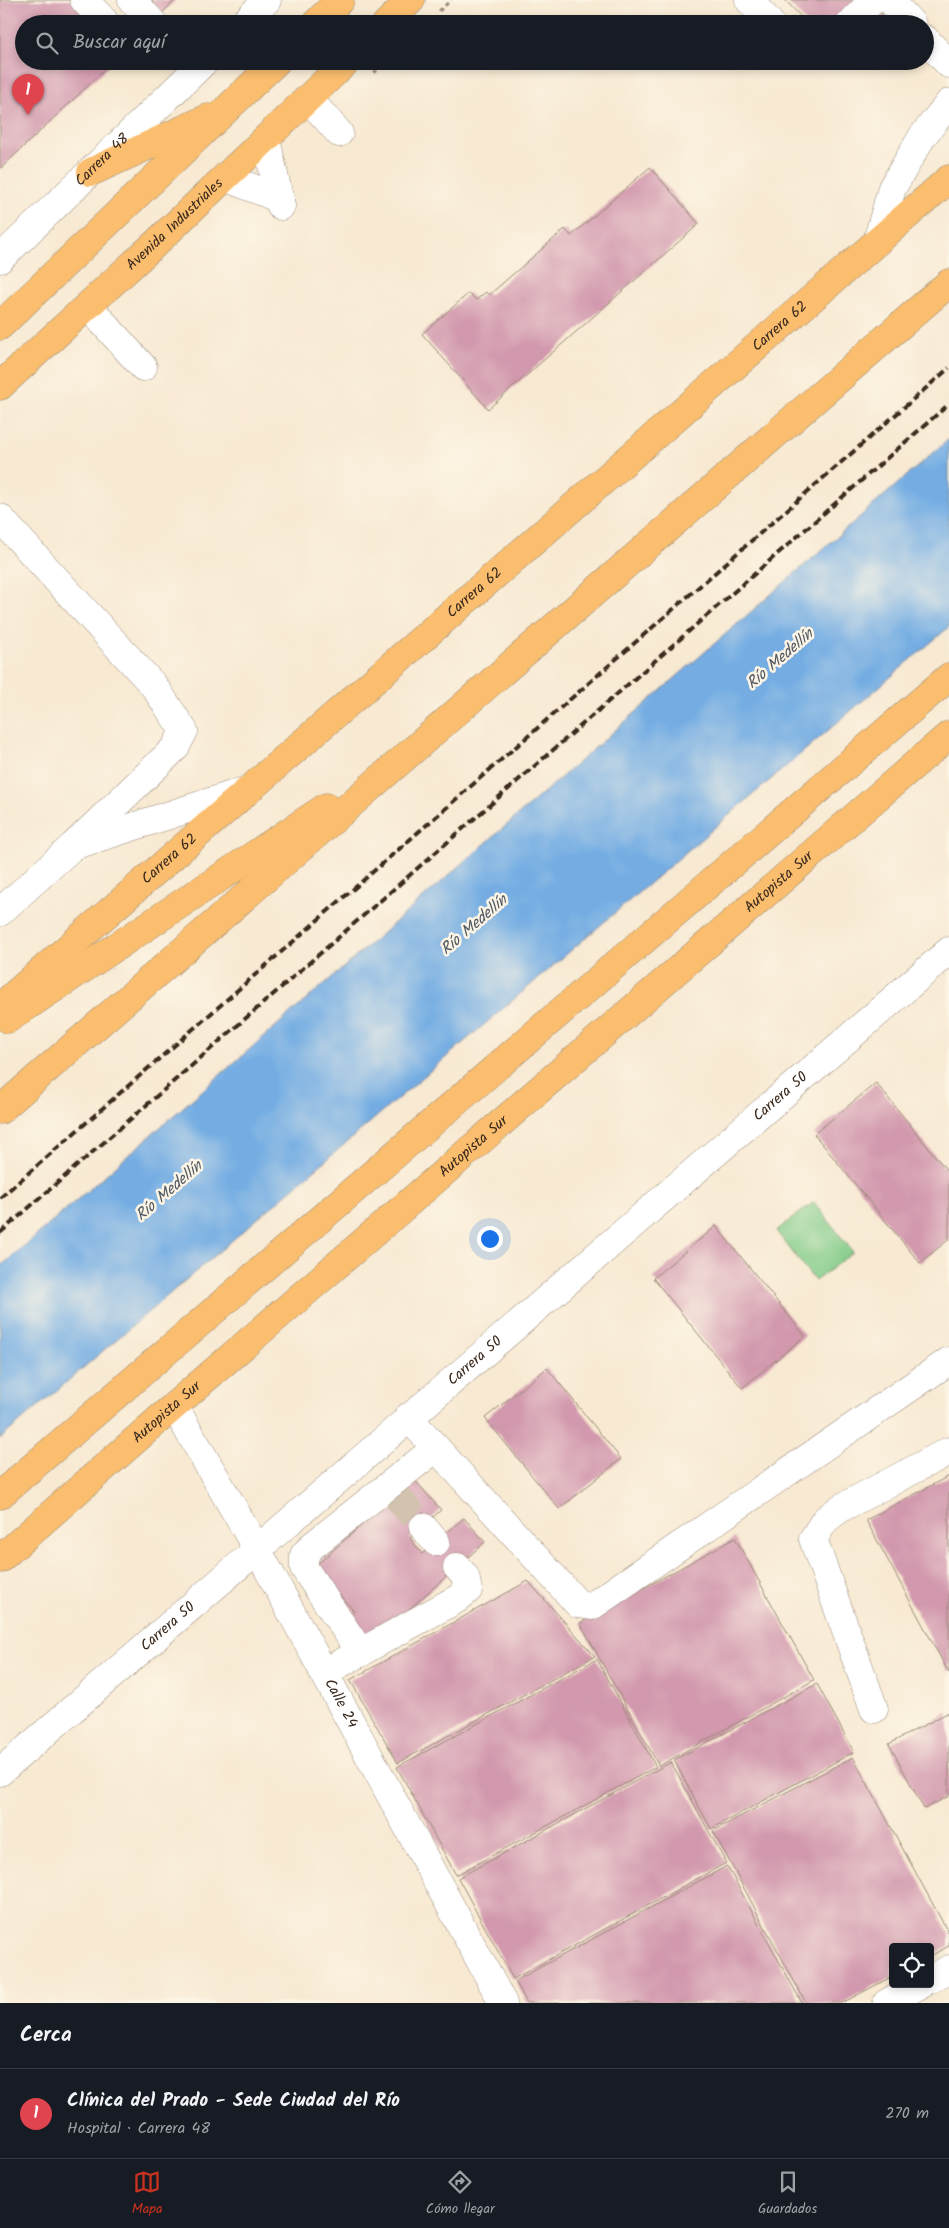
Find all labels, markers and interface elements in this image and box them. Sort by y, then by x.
search box [15,15,934,70]
text: Buscar aquí [73,28,165,58]
icon: search [33,29,61,57]
pin: 1 [12,74,44,115]
street label: Carrera 48 [69,127,136,193]
street label: Avenida Industriales [121,172,230,277]
street label: Carrera 62 [746,295,813,358]
street label: Carrera 62 [441,561,508,624]
water label: Río Medellín [741,622,820,695]
street label: Carrera 62 [136,828,203,890]
street label: Autopista Sur [739,845,820,919]
water label: Río Medellín [435,888,514,961]
street label: Carrera 50 [748,1066,814,1128]
street label: Autopista Sur [434,1109,514,1184]
water label: Río Medellín [130,1154,209,1227]
your location [477,1226,503,1252]
street label: Carrera 50 [442,1330,508,1392]
street label: Autopista Sur [127,1375,207,1450]
street label: Carrera 50 [135,1596,201,1658]
street label: Calle 24 [317,1674,364,1733]
map controls [889,1943,934,1988]
button: locate [889,1943,934,1988]
text: Cerca [20,2019,72,2052]
text: Clínica del Prado - Sede Ciudad del Río [67,2086,400,2116]
text: 1 [34,2101,38,2126]
text: 270 m [885,2101,929,2126]
text: Hospital · Carrera 48 [67,2116,210,2141]
tab: Mapa [132,2168,163,2220]
tab: Cómo llegar [426,2168,495,2220]
tab: Guardados [758,2168,817,2220]

